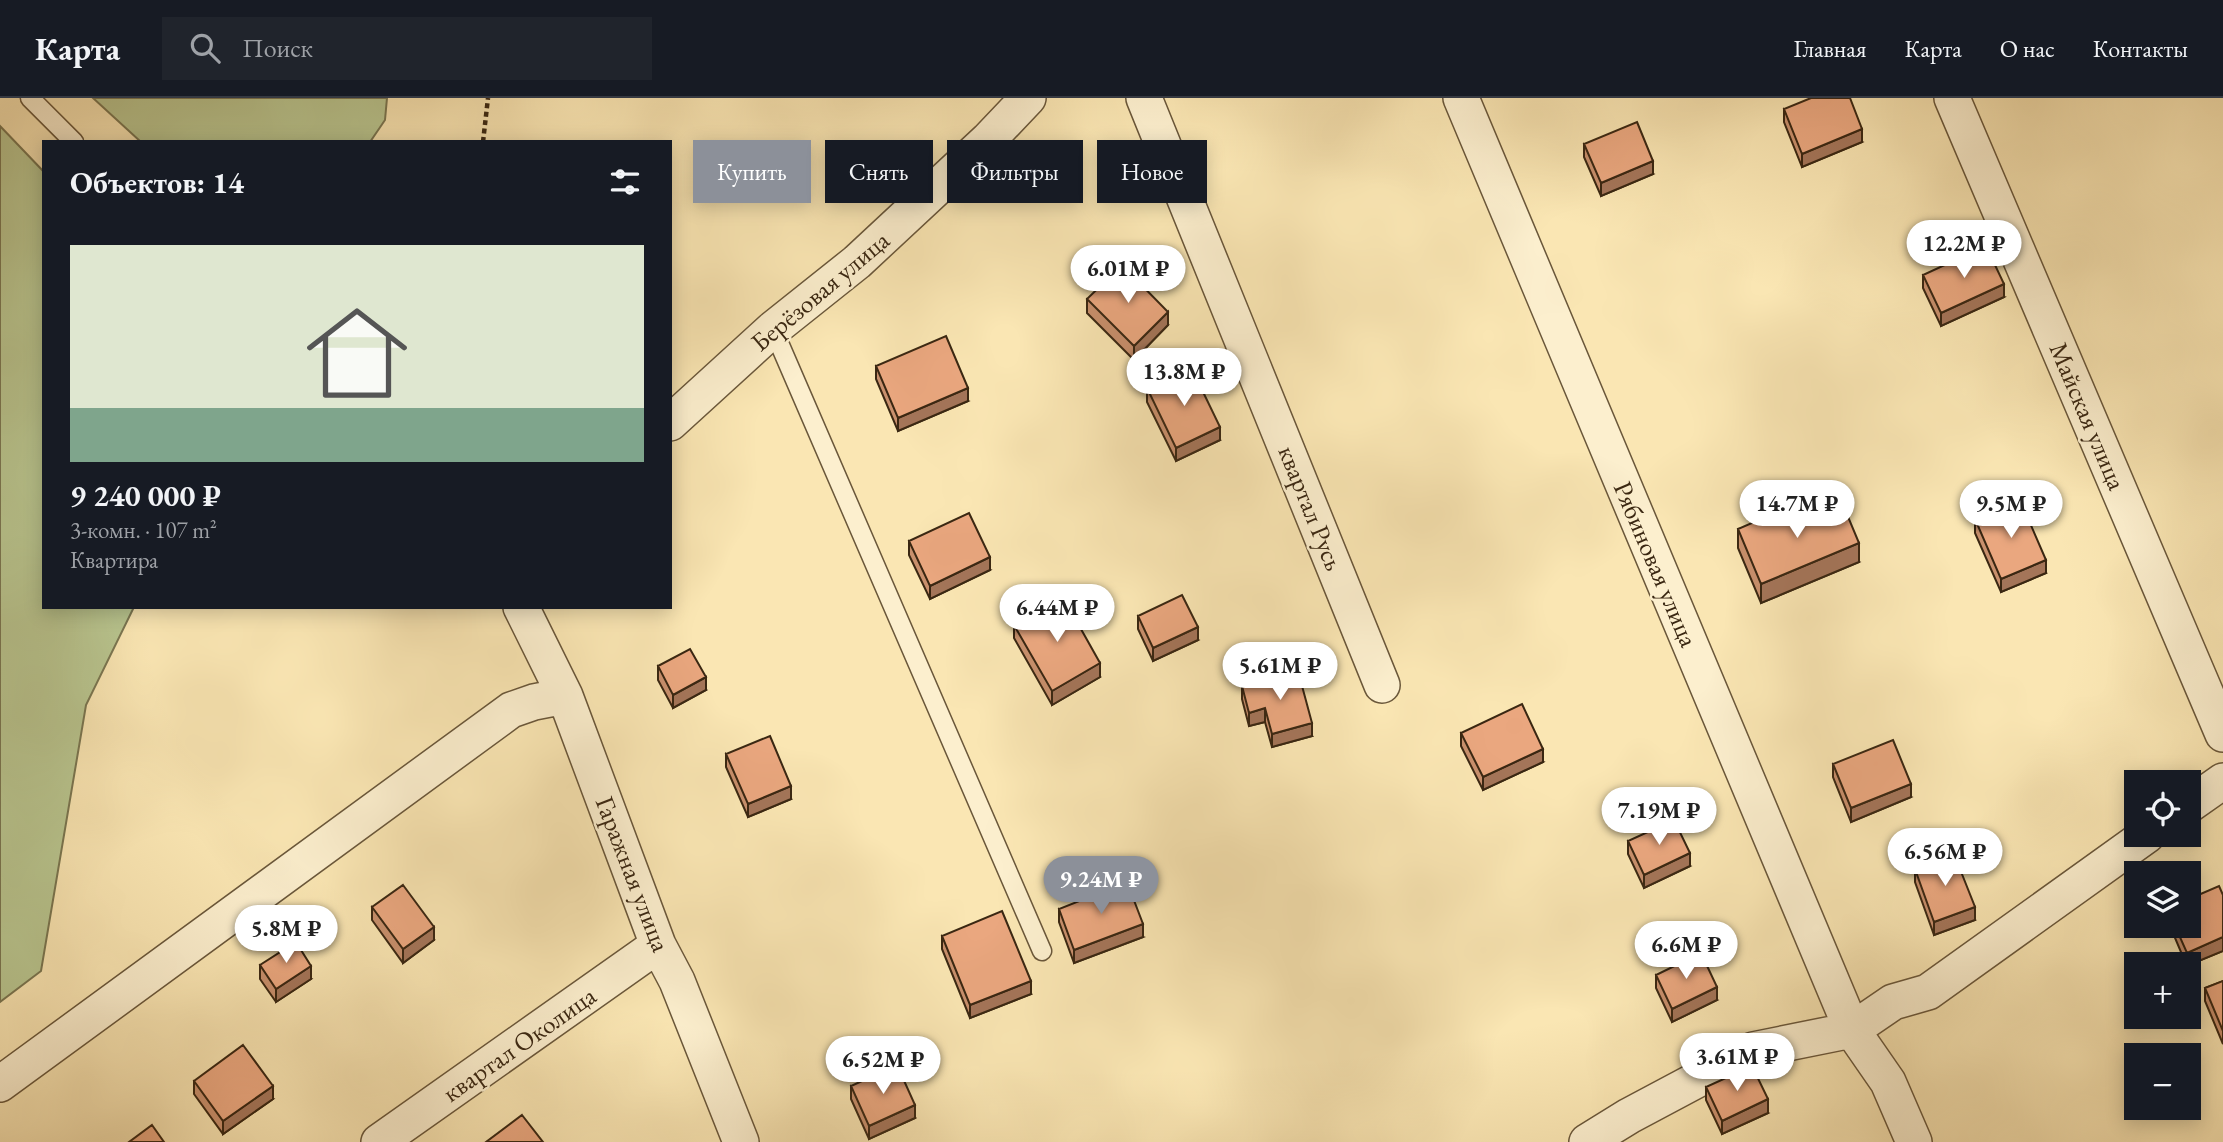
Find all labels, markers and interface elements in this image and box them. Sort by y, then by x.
search box [162,17,652,80]
text: Карта [35,27,120,70]
icon: search [186,29,224,67]
text: Поиск [242,31,313,65]
text: Главная [1793,33,1867,64]
text: Карта [1905,33,1962,64]
text: О нас [2000,33,2055,64]
text: Контакты [2093,33,2188,64]
chip: Купить [693,140,811,203]
chip: Снять [825,140,933,203]
chip: Фильтры [947,140,1083,203]
chip: Новое [1097,140,1207,203]
text: Объектов: 14 [70,163,244,202]
icon: filters [606,163,644,201]
pin: 12.2M ₽ [1899,220,2029,280]
street label: Берёзовая улица [744,223,897,359]
text: 12.2M ₽ [1923,228,2005,258]
pin: 6.01M ₽ [1063,246,1193,305]
text: 6.01M ₽ [1087,253,1169,283]
icon: home [294,290,420,416]
street label: Майская улица [2042,337,2135,496]
pin: 13.8M ₽ [1119,348,1249,408]
text: 13.8M ₽ [1143,356,1225,386]
street label: квартал Русь [1271,441,1351,575]
text: 9 240 000 ₽ [70,476,221,515]
street label: Рябиновая улица [1606,476,1706,653]
pin: 14.7M ₽ [1732,480,1862,540]
pin: 9.5M ₽ [1954,480,2068,540]
text: 14.7M ₽ [1756,488,1838,518]
text: 9.5M ₽ [1976,488,2046,518]
text: 3-комн. · 107 m² [70,515,217,545]
text: Квартира [70,545,158,575]
pin: 6.44M ₽ [992,584,1122,644]
text: 6.44M ₽ [1016,592,1098,622]
pin: 5.61M ₽ [1215,642,1345,702]
text: 5.61M ₽ [1239,650,1321,680]
map controls [2124,770,2201,1120]
button: locate [2124,770,2201,847]
pin: 7.19M ₽ [1594,788,1724,847]
street label: Гаражная улица [588,792,678,957]
text: 7.19M ₽ [1618,795,1700,825]
pin: 6.56M ₽ [1880,828,2010,888]
text: 6.56M ₽ [1904,836,1986,866]
pin: 9.24M ₽ [1036,856,1166,916]
button: layers [2124,861,2201,938]
text: 9.24M ₽ [1060,864,1142,894]
pin: 5.8M ₽ [229,906,343,965]
text: 5.8M ₽ [251,913,321,943]
pin: 6.6M ₽ [1629,922,1743,981]
text: 6.6M ₽ [1651,929,1721,959]
button: + [2124,952,2201,1029]
street label: квартал Околица [436,978,603,1110]
pin: 3.61M ₽ [1672,1034,1802,1093]
pin: 6.52M ₽ [818,1037,948,1096]
text: 3.61M ₽ [1696,1041,1778,1071]
button: − [2124,1043,2201,1120]
text: 6.52M ₽ [842,1044,924,1074]

